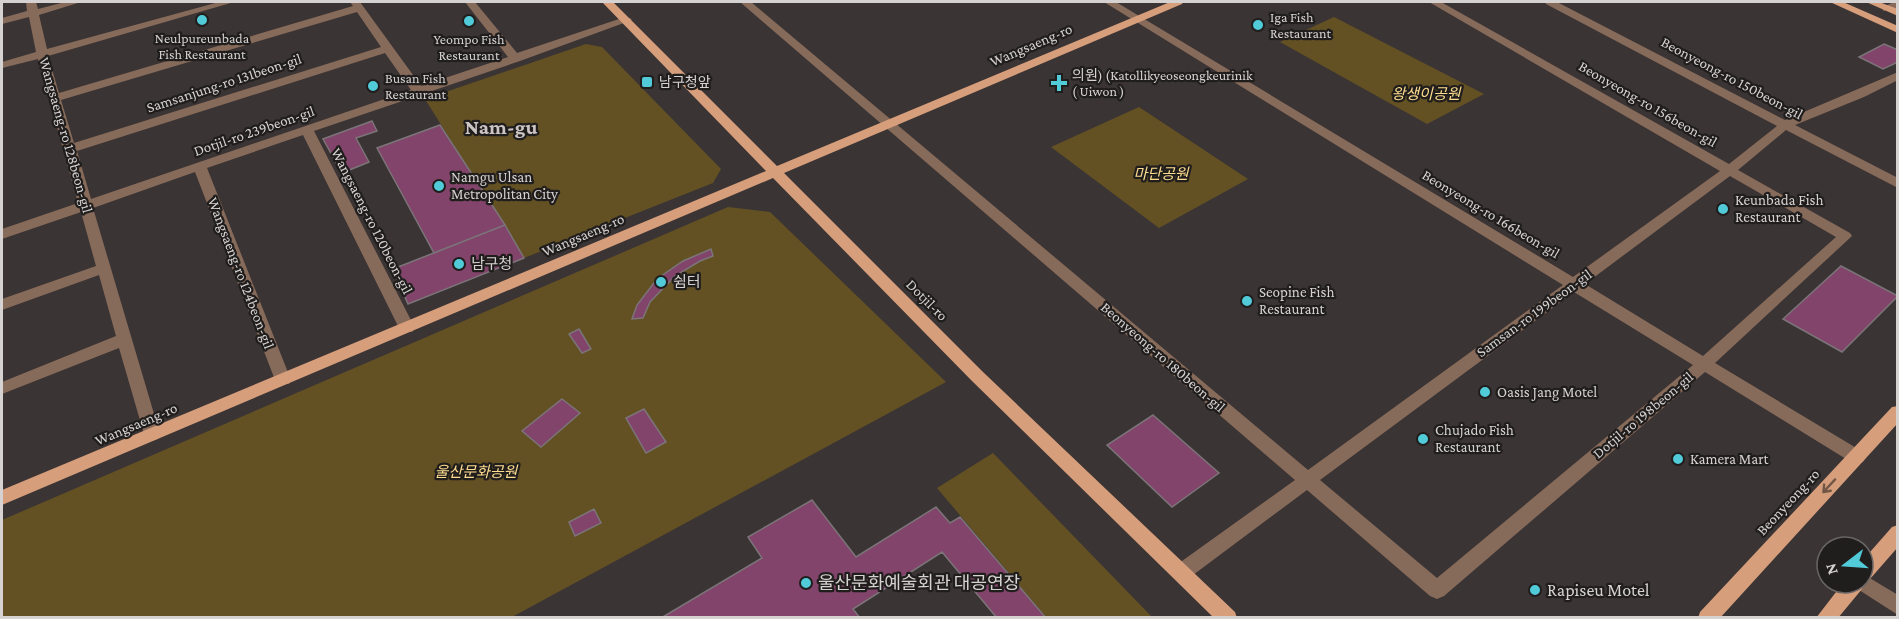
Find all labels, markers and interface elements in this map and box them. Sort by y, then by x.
place label: Iga Fish Restaurant [1270,9,1331,41]
marker: Neulpureunbada Fish Restaurant [195,13,209,27]
marker: Yeompo Fish Restaurant [462,14,476,28]
marker: Iga Fish Restaurant [1251,18,1265,32]
street label: Wangsaeng-ro [987,20,1075,70]
place label: Neulpureunbada Fish Restaurant [155,30,250,62]
place label: Yeompo Fish Restaurant [433,31,505,63]
street label: Beonyeong-ro 150beon-gil [1658,34,1806,123]
street label: Samsanjung-ro 131beon-gil [144,50,304,117]
street label: Wangsaeng-ro 128beon-gil [35,55,96,215]
street label: Beonyeong-ro 156beon-gil [1576,58,1720,151]
place label: 의원) (Katollikyeoseongkeurinik ( Uiwon ) [1072,67,1253,100]
place label: Busan Fish Restaurant [385,70,446,102]
place label: 남구청앞 [659,74,711,90]
marker: 의원) (Katollikyeoseongkeurinik ( Uiwon ) [1050,74,1068,92]
marker: 남구청앞 [640,75,654,89]
marker: Busan Fish Restaurant [366,79,380,93]
park label: 왕생이공원 [1391,86,1462,102]
street label: Dotjil-ro 239beon-gil [191,103,317,160]
district label: Nam-gu [465,115,537,139]
street label: Wangsaeng-ro 120beon-gil [327,145,416,297]
park label: 마단공원 [1133,166,1190,182]
street label: Beonyeong-ro 166beon-gil [1419,167,1563,262]
place label: Namgu Ulsan Metropolitan City [451,169,558,203]
marker: Namgu Ulsan Metropolitan City [432,179,446,193]
place label: Keunbada Fish Restaurant [1735,192,1824,225]
street label: Wangsaeng-ro 124beon-gil [204,195,277,351]
marker: Keunbada Fish Restaurant [1716,202,1730,216]
street label: Wangsaeng-ro [539,210,627,260]
place label: 남구청 [471,256,512,272]
marker: 남구청 [452,257,466,271]
street label: Samsan-ro 199beon-gil [1473,266,1595,361]
place label: 쉼터 [673,274,701,290]
marker: 쉼터 [654,275,668,289]
street label: Dotjil-ro [902,276,951,325]
place label: Seopine Fish Restaurant [1259,284,1334,317]
marker: Seopine Fish Restaurant [1240,294,1254,308]
street label: Beonyeong-ro 180beon-gil [1097,299,1228,416]
street label: Dotjil-ro 198beon-gil [1590,368,1697,462]
place label: Oasis Jang Motel [1497,384,1597,401]
marker: Oasis Jang Motel [1478,385,1492,399]
street label: Wangsaeng-ro [92,399,180,449]
place label: Chujado Fish Restaurant [1435,422,1514,455]
marker: Chujado Fish Restaurant [1416,432,1430,446]
place label: Kamera Mart [1690,451,1770,467]
marker: Kamera Mart [1671,452,1685,466]
park label: 울산문화공원 [435,464,519,480]
street label: Beonyeong-ro [1753,466,1823,539]
one-way arrow [1823,478,1837,493]
north arrow [1815,535,1875,595]
text: N [1821,561,1841,577]
place label: 울산문화예술회관 대공연장 [818,573,1020,593]
marker: 울산문화예술회관 대공연장 [799,576,813,590]
place label: Rapiseu Motel [1547,580,1650,600]
marker: Rapiseu Motel [1528,583,1542,597]

